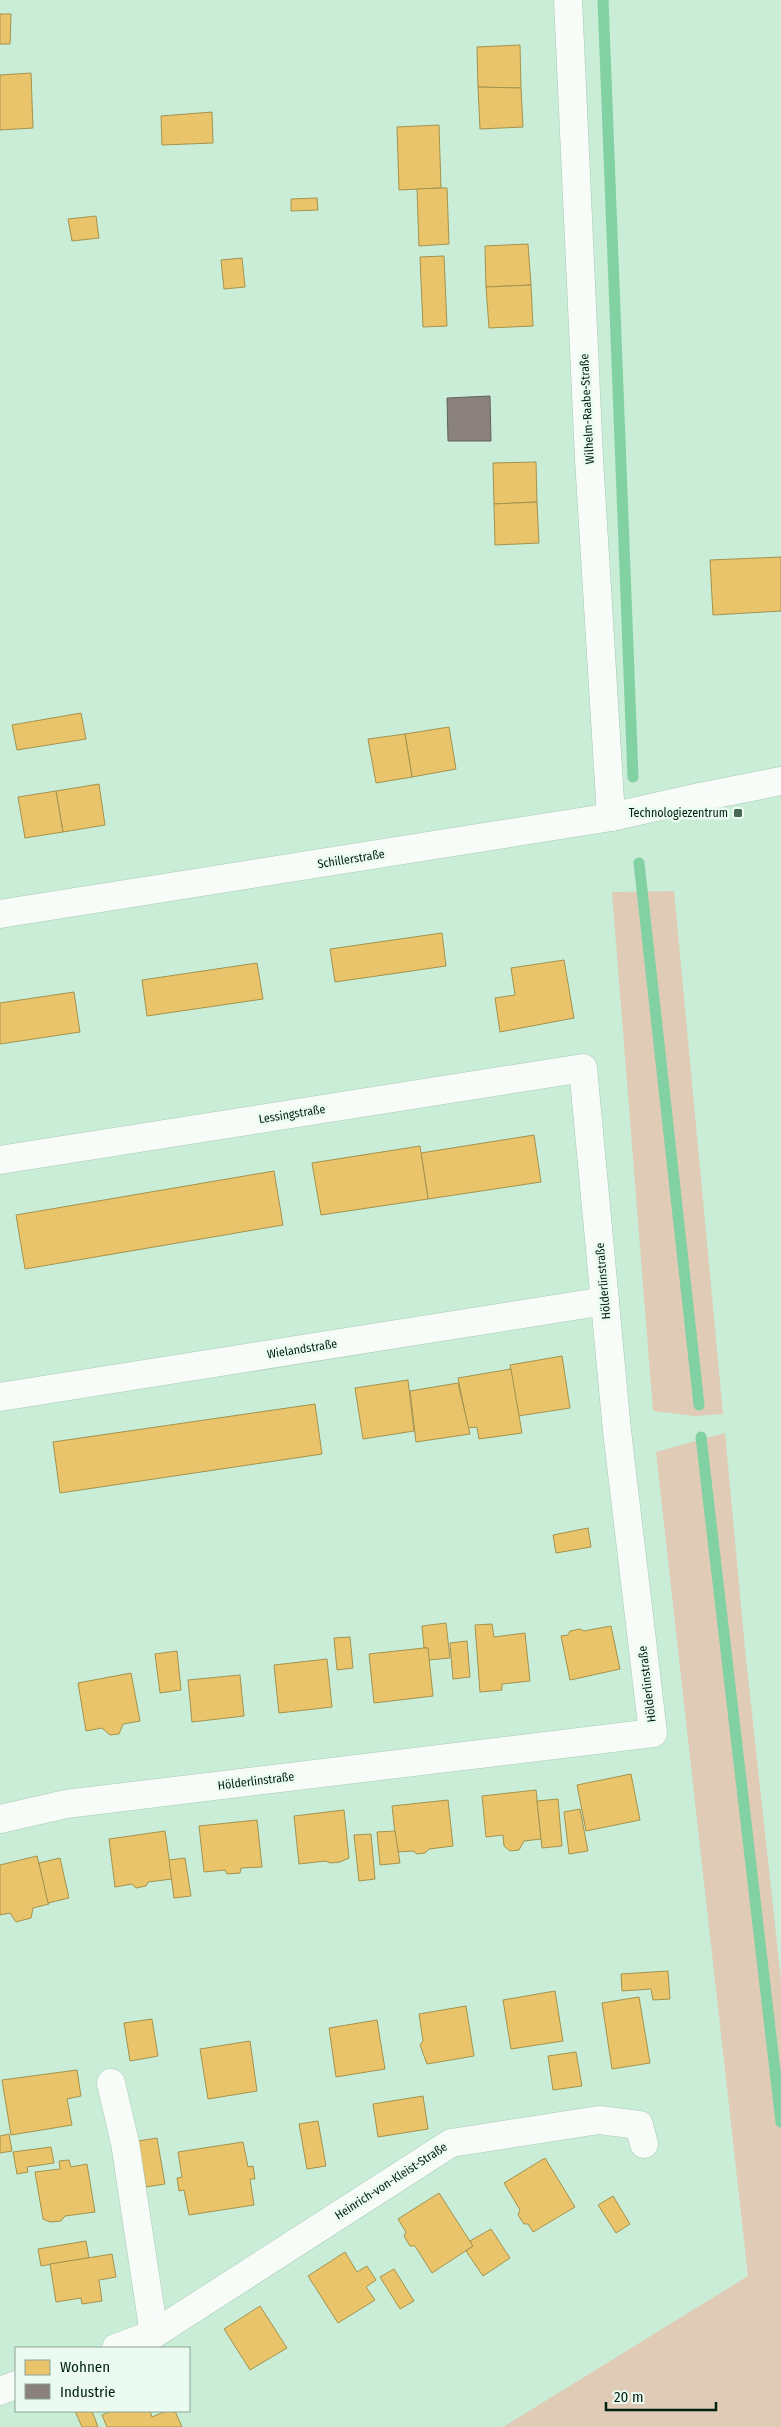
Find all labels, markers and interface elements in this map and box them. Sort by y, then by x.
street label: Wilhelm-Raabe-Straße [577,353,597,465]
place label: Technologiezentrum [629,806,728,820]
marker: Technologiezentrum [732,807,744,819]
street label: Schillerstraße [316,847,386,871]
street label: Lessingstraße [258,1102,326,1126]
street label: Hölderlinstraße [593,1242,613,1320]
street label: Wielandstraße [266,1337,338,1361]
street label: Hölderlinstraße [635,1645,659,1723]
street label: Hölderlinstraße [217,1769,295,1793]
street label: Heinrich-von-Kleist-Straße [332,2139,450,2222]
legend [15,2347,190,2412]
text: Wohnen [60,2358,110,2376]
scale bar [606,2380,716,2412]
text: Industrie [60,2383,115,2401]
text: 20 m [614,2388,644,2406]

